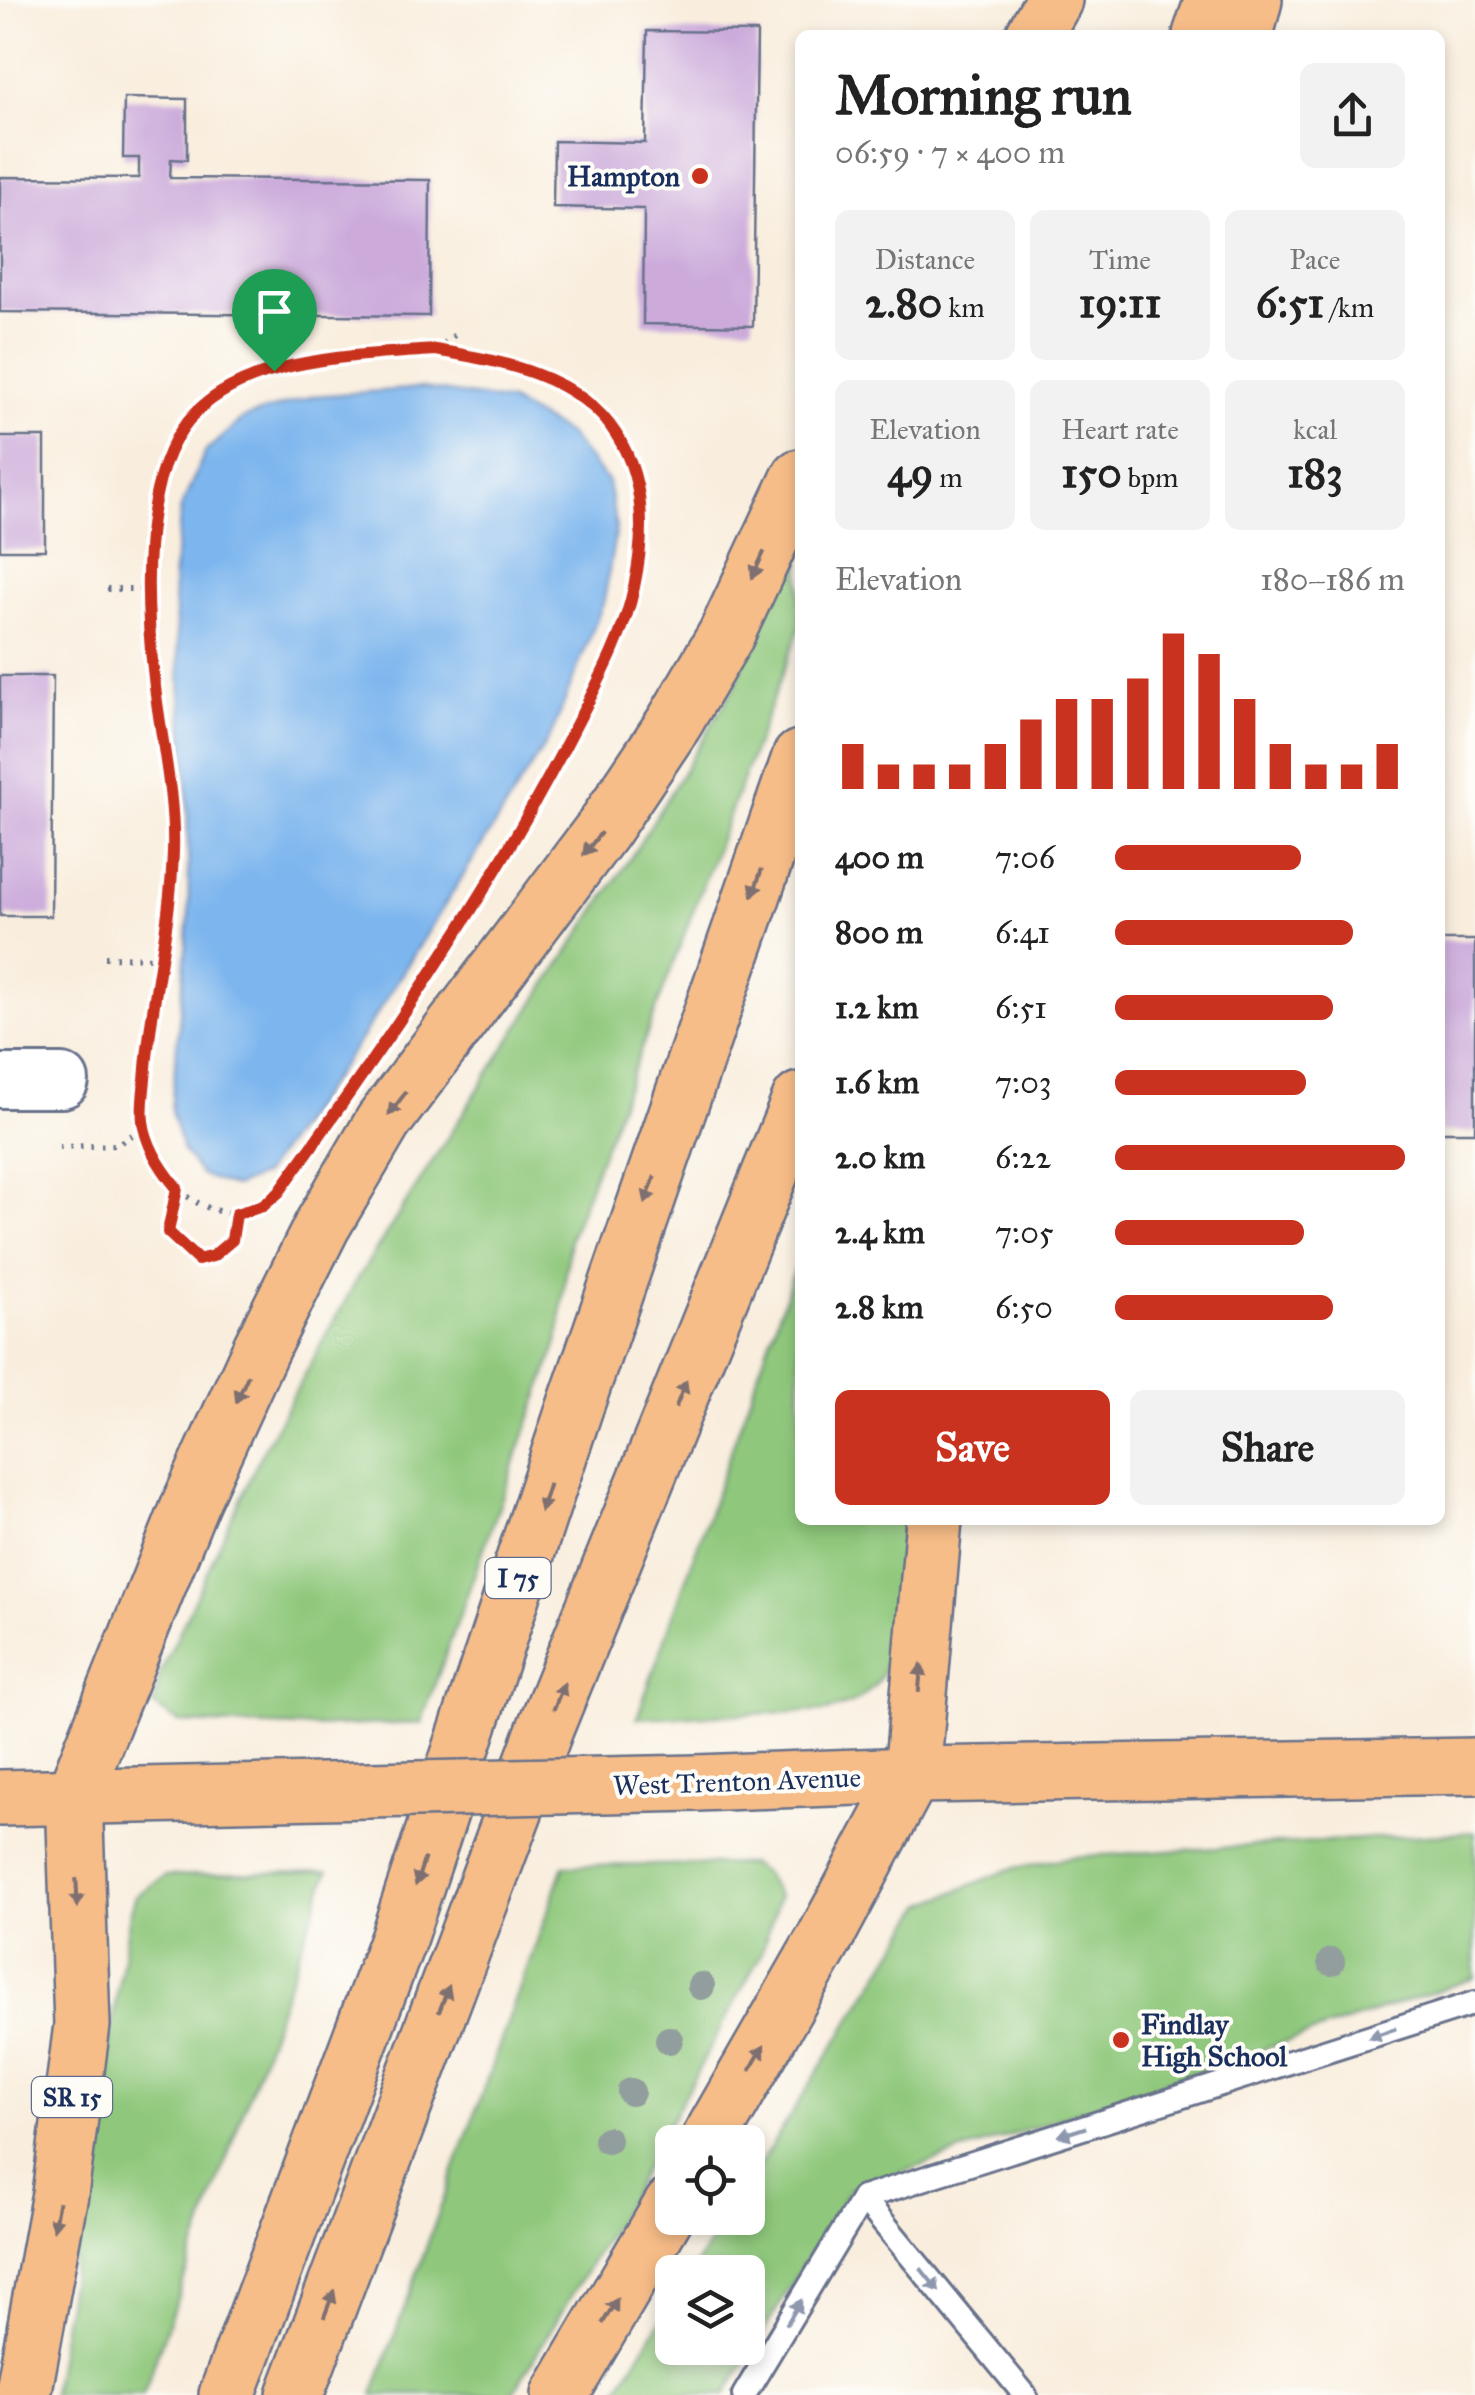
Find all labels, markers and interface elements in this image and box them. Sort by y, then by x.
text: Morning run [835,62,1132,129]
button: share [1300,63,1405,168]
text: 06:59 · 7 × 400 m [835,133,1065,172]
place label: Hampton [567,159,680,194]
marker: Hampton [689,165,711,187]
text: Distance [875,242,975,277]
text: Time [1089,242,1151,277]
text: Pace [1290,242,1340,277]
pin [232,269,317,372]
text: 2.80 [865,277,942,329]
text: 19:11 [1079,277,1161,329]
text: 6:51 [1256,277,1324,329]
icon: arrive [247,284,302,339]
text: km [942,290,985,325]
text: /km [1324,290,1374,325]
text: Elevation [869,412,981,447]
text: Heart rate [1061,412,1179,447]
text: kcal [1293,412,1337,447]
text: 49 [887,447,933,499]
text: 150 [1061,447,1122,499]
text: 183 [1287,447,1343,499]
text: m [933,460,963,495]
text: bpm [1122,460,1179,495]
one-way arrow [750,551,766,580]
text: Elevation [835,560,962,599]
text: 180–186 m [1260,560,1405,599]
one-way arrow [582,831,602,857]
text: 400 m [835,838,924,877]
text: 7:06 [995,838,1055,877]
one-way arrow [748,869,763,899]
text: 800 m [835,913,923,952]
text: 6:41 [995,913,1050,952]
text: 1.2 km [835,988,919,1027]
text: 6:51 [995,988,1047,1027]
text: 1.6 km [835,1063,919,1102]
text: 7:03 [995,1063,1052,1102]
one-way arrow [388,1091,408,1117]
text: 2.0 km [835,1138,925,1177]
text: 6:22 [995,1138,1051,1177]
one-way arrow [642,1176,657,1206]
text: 2.4 km [835,1213,925,1252]
text: 7:05 [995,1213,1054,1252]
text: 2.8 km [835,1288,924,1327]
text: 6:50 [995,1288,1053,1327]
one-way arrow [234,1374,250,1404]
one-way arrow [673,1379,689,1409]
button: Save [835,1390,1110,1505]
button: Share [1130,1390,1405,1505]
one-way arrow [536,1483,551,1513]
road number: I 75 [486,1558,550,1598]
one-way arrow [913,1662,929,1693]
one-way arrow [551,1680,567,1710]
street label: West Trenton Avenue [612,1760,862,1803]
one-way arrow [412,1858,427,1888]
one-way arrow [69,1877,85,1909]
one-way arrow [436,1984,452,2014]
place label: Findlay High School [1141,2007,1287,2074]
one-way arrow [1366,2026,1397,2041]
marker: Findlay High School [1110,2029,1132,2051]
one-way arrow [747,2044,765,2072]
road number: SR 15 [32,2077,112,2117]
map controls [655,2125,765,2365]
button: locate [655,2125,765,2235]
one-way arrow [1057,2125,1087,2140]
one-way arrow [48,2201,63,2232]
button: layers [655,2255,765,2365]
one-way arrow [919,2267,940,2292]
one-way arrow [322,2288,337,2318]
one-way arrow [601,2297,618,2325]
one-way arrow [785,2298,802,2326]

